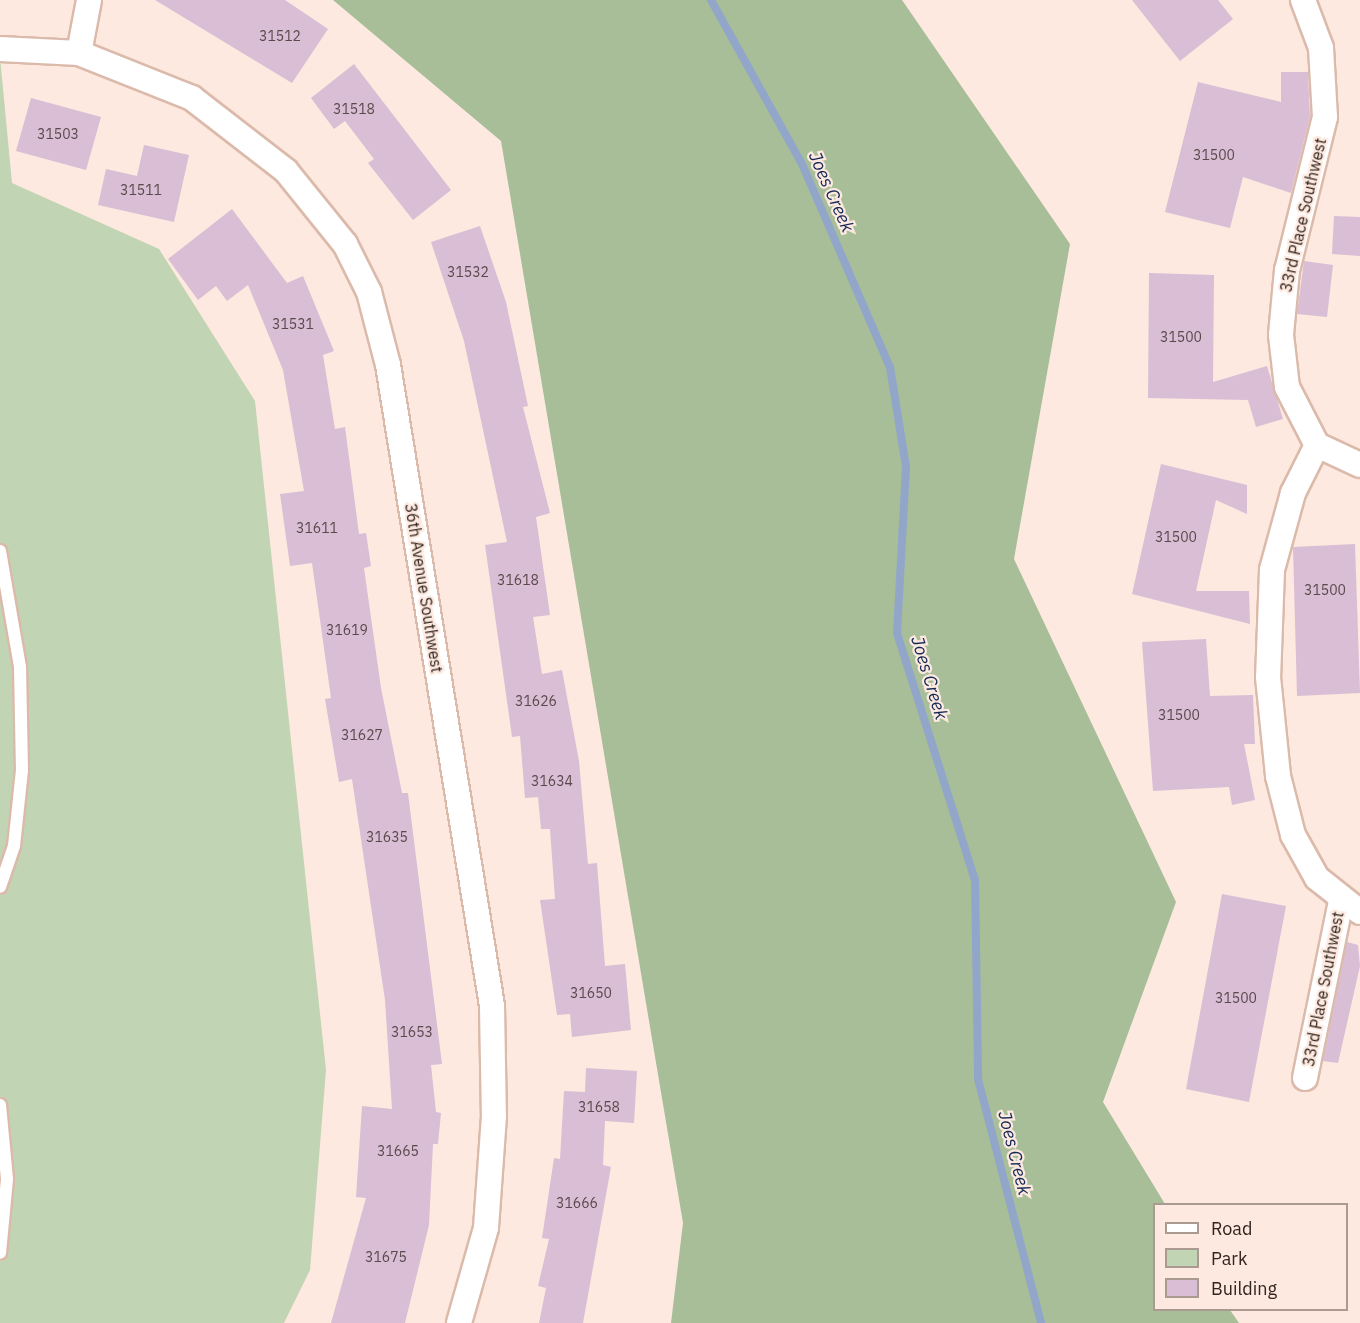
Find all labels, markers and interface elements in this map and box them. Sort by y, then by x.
house number: 31512 [259,28,301,44]
house number: 31518 [333,101,375,117]
house number: 31503 [37,126,79,142]
street label: 33rd Place Southwest [1276,136,1330,294]
house number: 31500 [1193,147,1235,163]
water label: Joes Creek [804,148,858,236]
house number: 31511 [120,182,162,198]
house number: 31532 [447,264,489,280]
house number: 31531 [272,316,314,332]
house number: 31500 [1160,329,1202,345]
street label: 36th Avenue Southwest [401,502,447,674]
house number: 31611 [296,520,338,536]
house number: 31500 [1155,529,1197,545]
house number: 31618 [497,572,539,588]
house number: 31500 [1304,582,1346,598]
house number: 31619 [326,622,368,638]
water label: Joes Creek [906,634,952,722]
house number: 31626 [515,693,557,709]
house number: 31500 [1158,707,1200,723]
house number: 31627 [341,727,383,743]
house number: 31634 [531,773,573,789]
house number: 31635 [366,829,408,845]
street label: 33rd Place Southwest [1299,910,1347,1068]
house number: 31650 [570,985,612,1001]
house number: 31500 [1215,990,1257,1006]
house number: 31653 [391,1024,433,1040]
house number: 31658 [578,1099,620,1115]
water label: Joes Creek [993,1109,1035,1197]
house number: 31665 [377,1143,419,1159]
house number: 31666 [556,1195,598,1211]
legend [1153,1203,1348,1311]
text: Road [1211,1217,1252,1240]
text: Park [1211,1247,1247,1270]
house number: 31675 [365,1249,407,1265]
text: Building [1211,1277,1277,1300]

